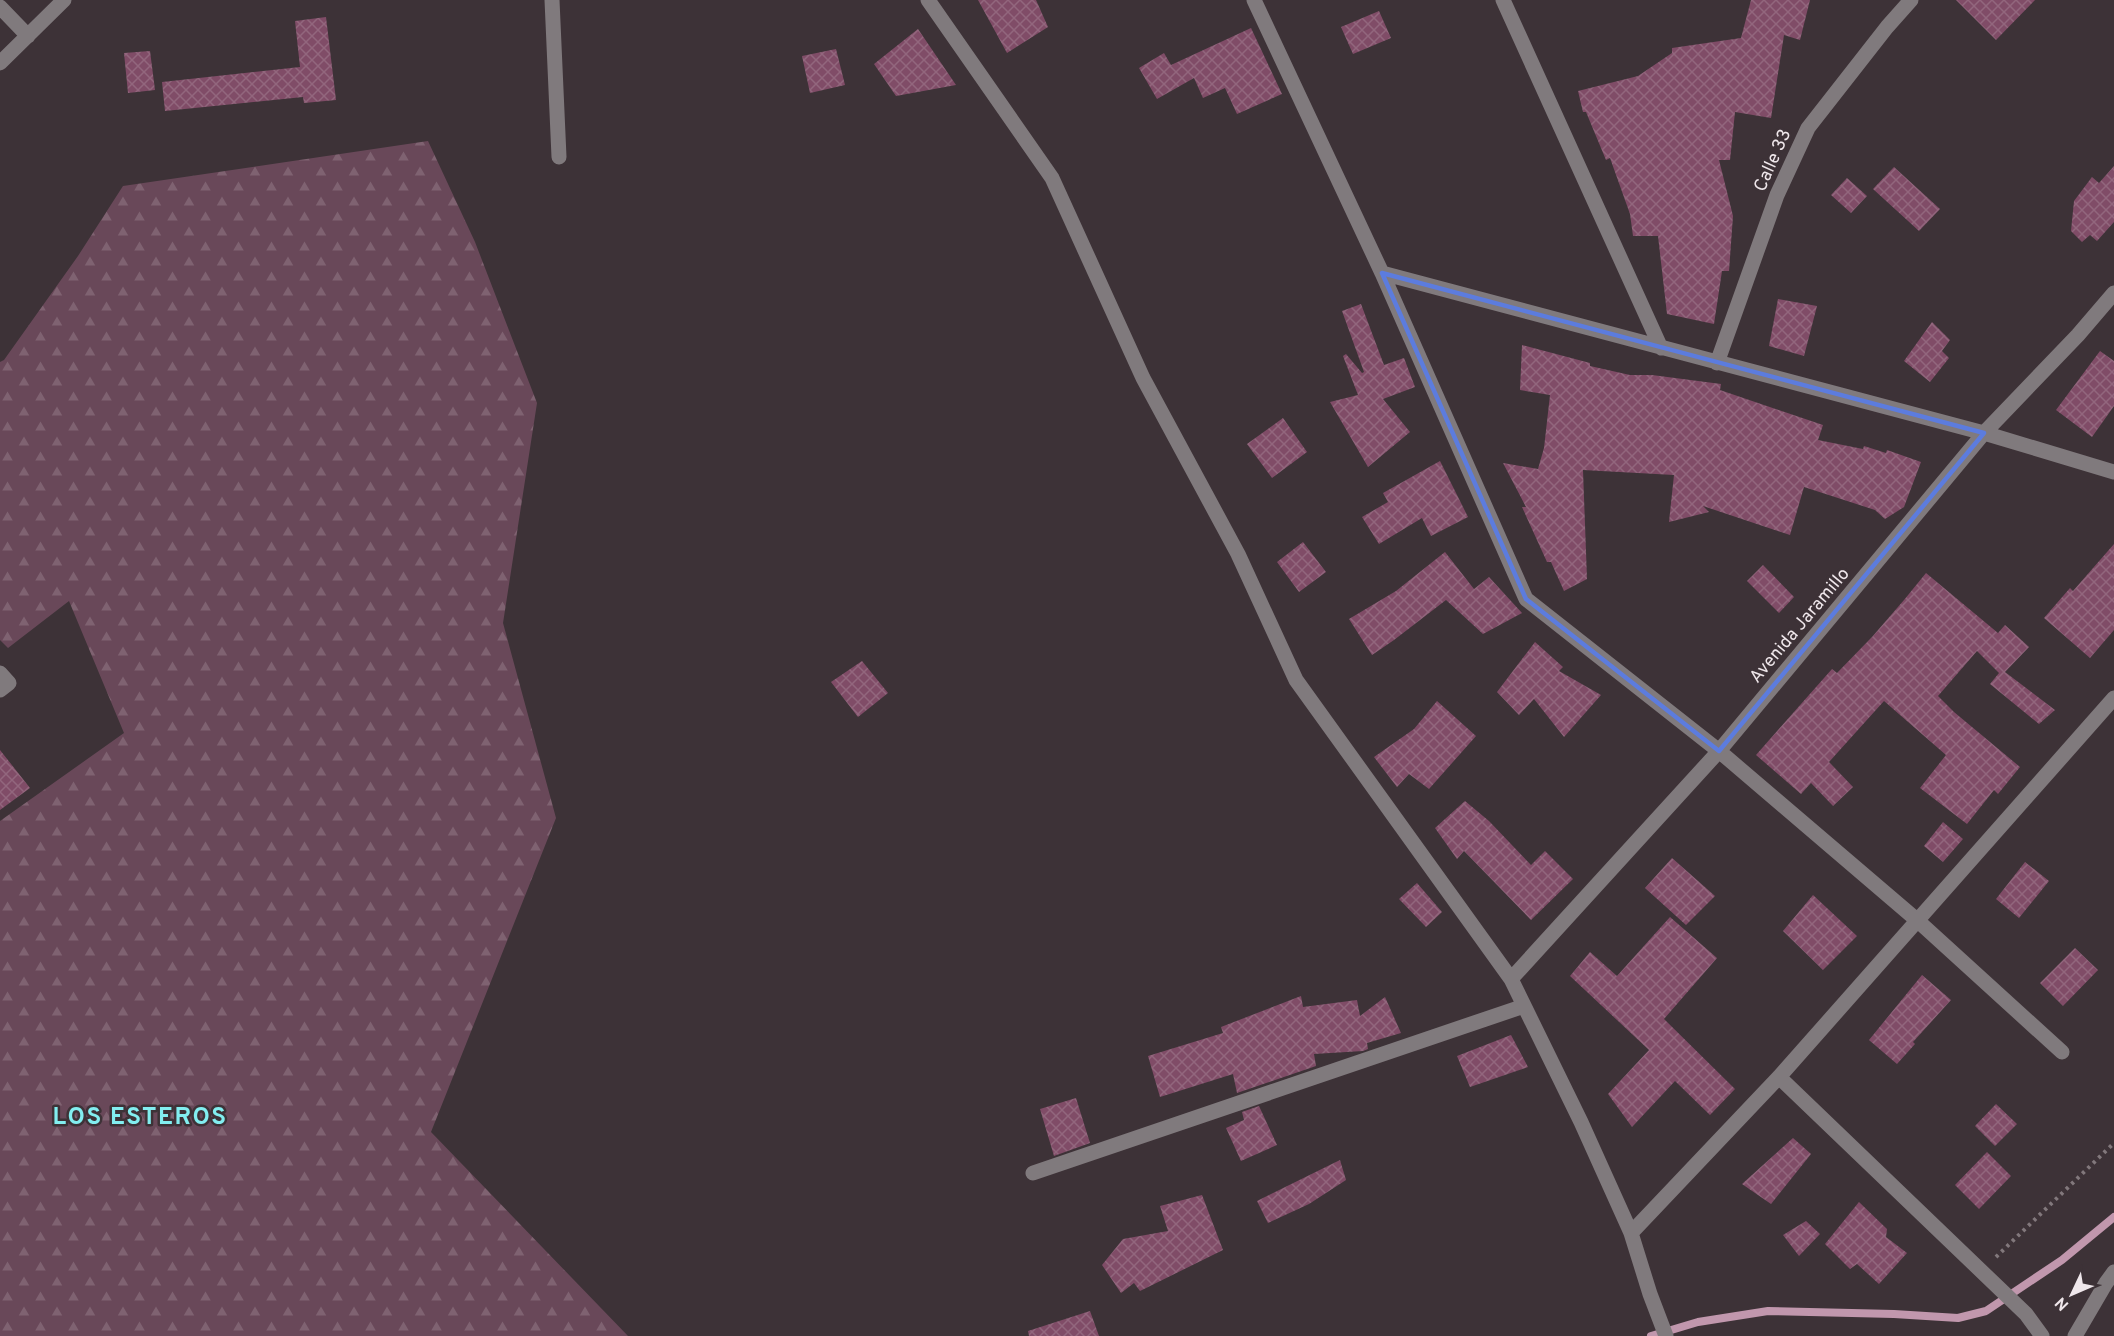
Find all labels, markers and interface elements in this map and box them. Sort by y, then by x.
street label: Calle 33 [1749,126,1797,195]
street label: Avenida Jaramillo [1745,563,1855,689]
district label: LOS ESTEROS [52,1103,228,1133]
north arrow [2042,1264,2102,1324]
text: N [2051,1292,2074,1314]

